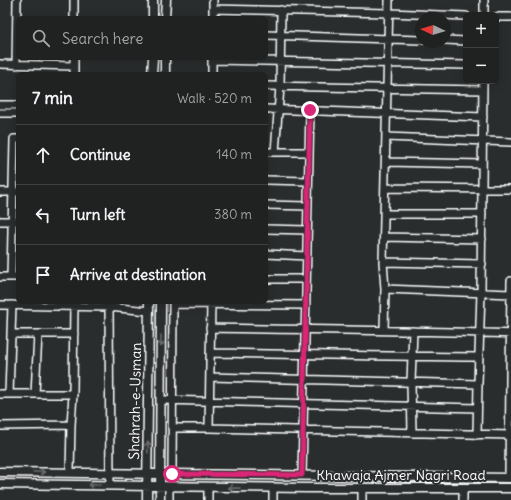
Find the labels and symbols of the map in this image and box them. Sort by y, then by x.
north arrow [415,12,451,48]
route end [301,101,319,119]
one-way arrow [157,334,165,347]
street label: Shahrah-e-Usman [125,342,145,460]
one-way arrow [144,441,152,454]
route start [163,465,181,483]
street label: Khawaja Ajmer Nagri Road [316,466,486,484]
one-way arrow [32,468,45,476]
one-way arrow [88,481,101,489]
one-way arrow [228,484,241,492]

